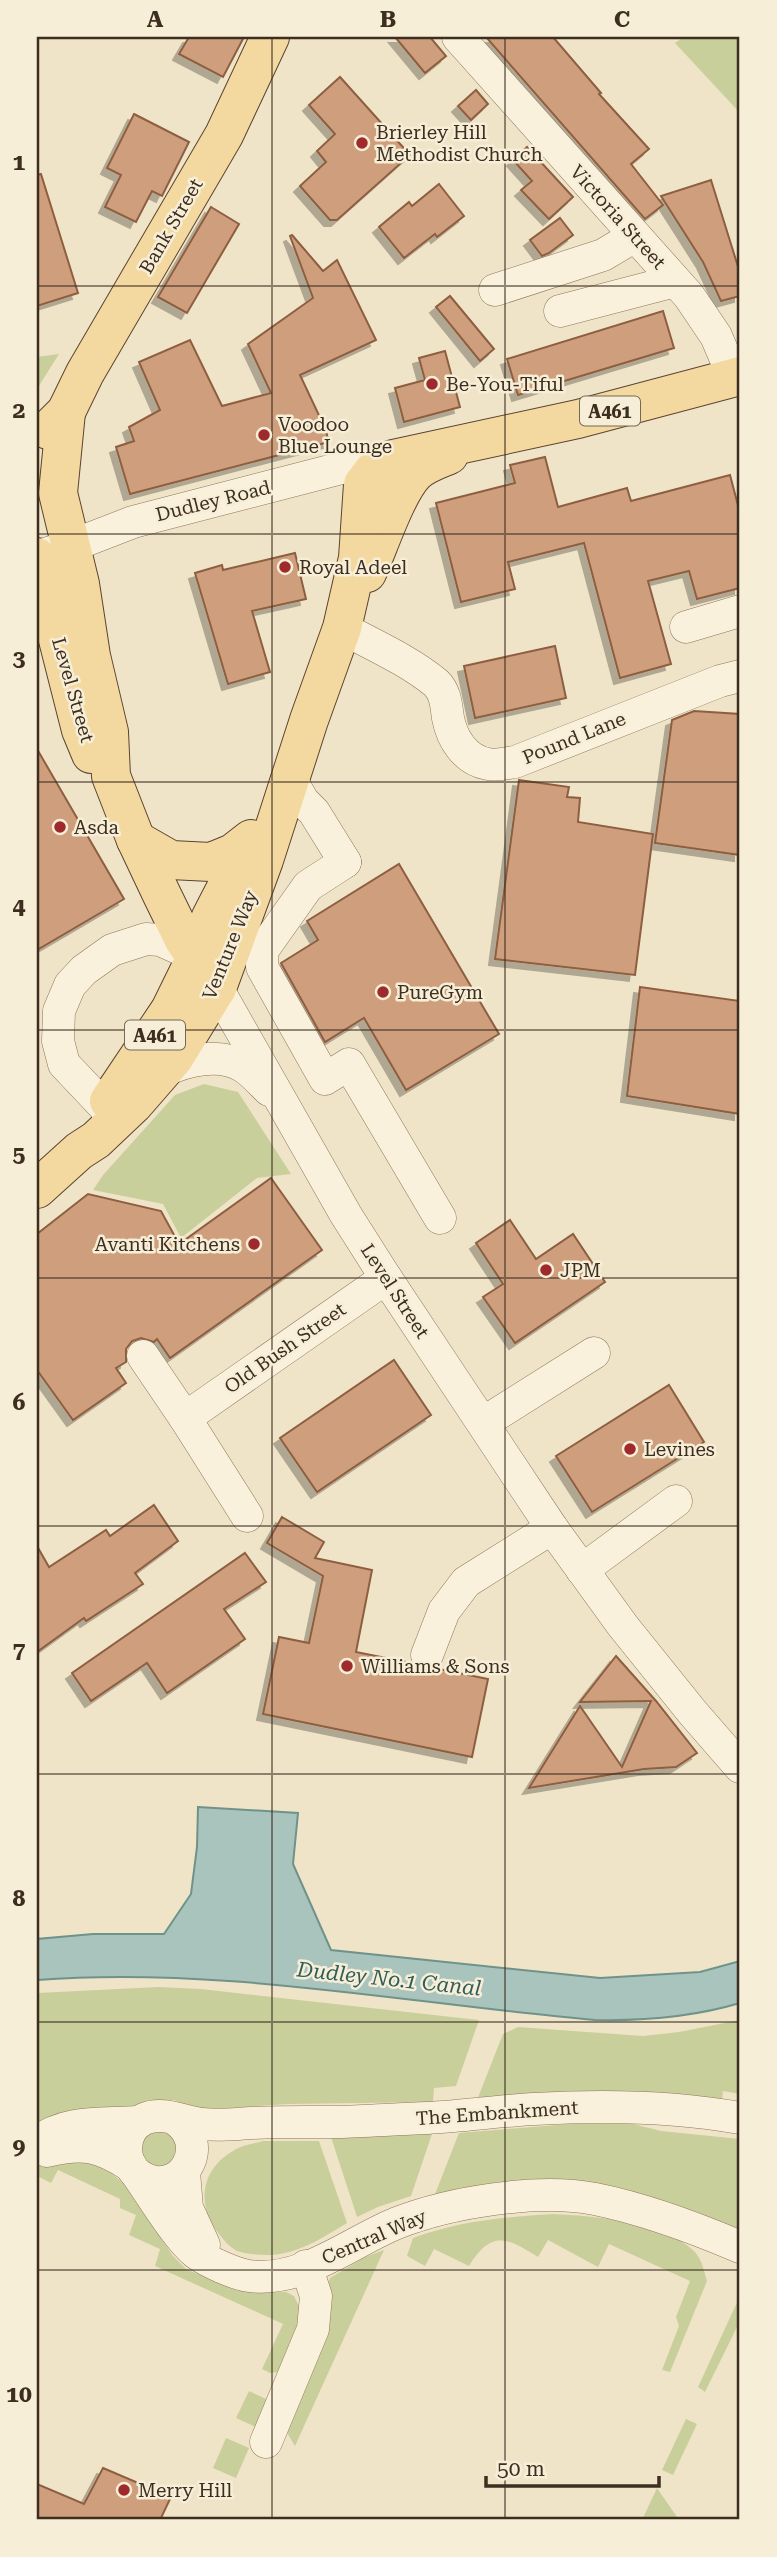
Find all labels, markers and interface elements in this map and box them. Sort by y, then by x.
text: A [147,6,164,33]
text: B [380,6,396,33]
text: C [614,6,630,33]
place label: Brierley Hill Methodist Church [376,121,543,166]
marker: Brierley Hill Methodist Church [354,135,370,151]
text: 1 [13,149,26,176]
street label: Victoria Street [565,160,671,274]
street label: Bank Street [134,174,208,278]
place label: Be-You-Tiful [446,373,564,396]
marker: Be-You-Tiful [424,376,440,392]
road number: A461 [580,396,640,426]
text: 2 [13,397,25,424]
place label: Voodoo Blue Lounge [278,413,392,458]
marker: Voodoo Blue Lounge [256,427,272,443]
street label: Dudley Road [153,476,273,526]
place label: Royal Adeel [299,556,407,579]
marker: Royal Adeel [277,559,293,575]
street label: Level Street [47,635,99,745]
text: 3 [13,645,26,672]
street label: Pound Lane [519,707,629,769]
place label: Asda [74,816,120,839]
marker: Asda [52,819,68,835]
street label: Venture Way [198,886,263,1003]
text: 4 [13,893,26,920]
place label: PureGym [397,981,483,1004]
marker: PureGym [375,984,391,1000]
road number: A461 [125,1020,185,1050]
text: 5 [13,1141,26,1168]
place label: Avanti Kitchens [95,1233,240,1256]
marker: Avanti Kitchens [246,1236,262,1252]
street label: Level Street [356,1239,434,1343]
place label: JPM [560,1259,601,1282]
marker: JPM [538,1262,554,1278]
street label: Old Bush Street [220,1298,350,1398]
text: 6 [13,1389,26,1416]
place label: Levines [644,1438,715,1461]
marker: Levines [622,1441,638,1457]
text: 7 [13,1637,26,1664]
place label: Williams & Sons [361,1655,510,1678]
marker: Williams & Sons [339,1658,355,1674]
text: 8 [13,1885,26,1912]
water label: Dudley No.1 Canal [295,1957,482,2001]
street label: The Embankment [415,2096,579,2130]
text: 9 [13,2133,26,2160]
street label: Central Way [318,2204,431,2269]
text: 10 [6,2381,32,2408]
scale bar [486,2445,660,2489]
text: 50 m [497,2457,545,2481]
place label: Merry Hill [138,2479,232,2502]
marker: Merry Hill [116,2482,132,2498]

